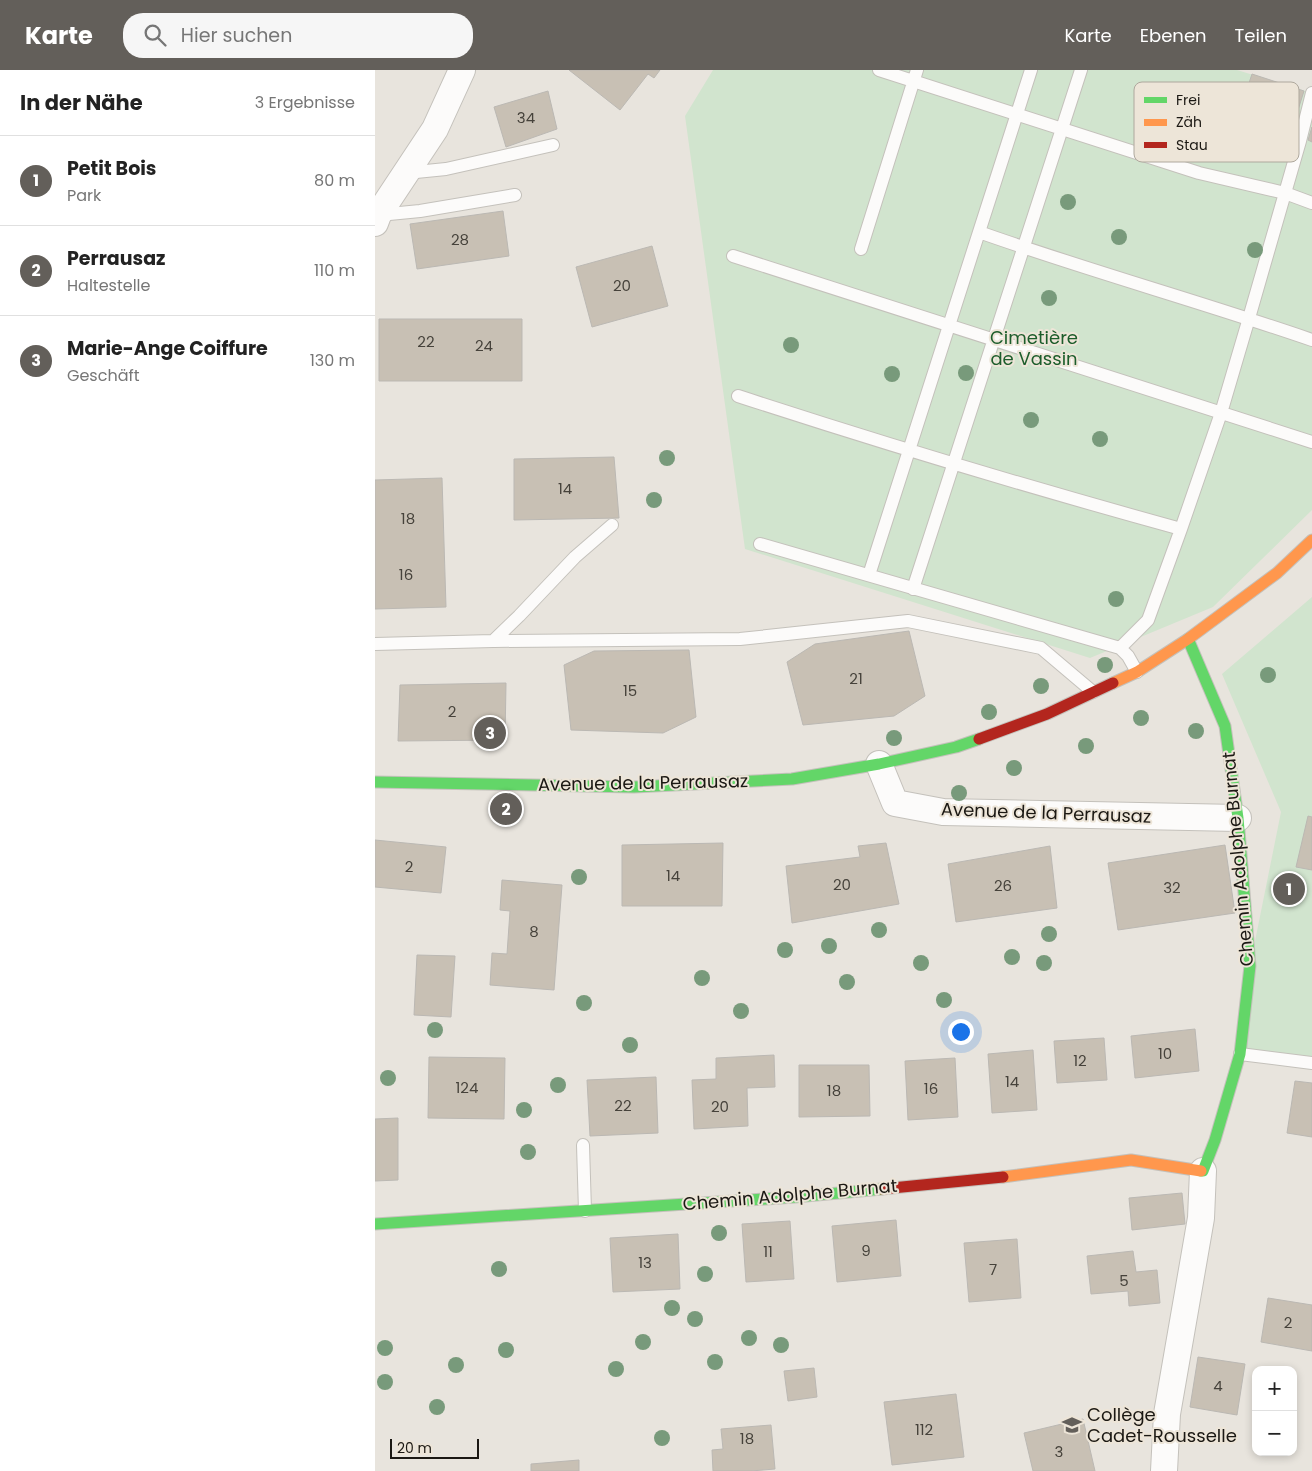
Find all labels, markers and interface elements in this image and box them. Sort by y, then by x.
search box [123,13,473,58]
text: Karte [25,19,93,52]
icon: search [141,21,169,49]
text: Hier suchen [181,22,292,49]
text: Karte [1064,23,1112,48]
text: Ebenen [1140,23,1207,48]
text: Teilen [1235,23,1287,48]
legend [1134,82,1299,162]
text: In der Nähe [20,88,143,117]
text: Frei [1176,90,1200,110]
text: 3 Ergebnisse [255,91,355,114]
house number: 34 [517,107,535,128]
text: Zäh [1176,112,1202,132]
text: Stau [1176,135,1208,155]
text: Petit Bois [67,155,156,182]
text: 1 [33,169,39,192]
text: 80 m [314,169,355,192]
text: Park [67,184,101,207]
house number: 28 [451,229,469,250]
text: Perrausaz [67,245,165,272]
text: 2 [31,259,41,282]
text: 110 m [314,259,355,282]
text: Haltestelle [67,274,150,297]
house number: 20 [613,275,631,296]
park label: Cimetière de Vassin [990,325,1078,371]
house number: 22 [417,331,435,352]
text: Marie-Ange Coiffure [67,335,268,362]
house number: 24 [475,335,493,356]
text: 3 [31,349,41,372]
text: 130 m [310,349,355,372]
text: Geschäft [67,364,140,387]
house number: 14 [558,478,572,499]
house number: 18 [401,508,415,529]
house number: 16 [399,564,413,585]
house number: 21 [849,668,863,689]
house number: 15 [623,680,637,701]
house number: 2 [448,701,456,722]
pin: 3 [474,714,506,752]
street label: Chemin Adolphe Burnat [1216,751,1259,967]
street label: Avenue de la Perrausaz [538,768,748,797]
pin: 2 [490,790,522,828]
street label: Avenue de la Perrausaz [940,796,1152,829]
house number: 2 [405,856,413,877]
house number: 14 [666,865,680,886]
pin: 1 [1273,870,1305,908]
house number: 20 [833,874,851,895]
house number: 26 [994,875,1012,896]
house number: 32 [1163,877,1181,898]
house number: 8 [529,921,539,942]
your location [948,1019,974,1045]
house number: 10 [1158,1043,1172,1064]
house number: 12 [1073,1050,1087,1071]
house number: 14 [1005,1071,1019,1092]
house number: 124 [456,1077,478,1098]
house number: 16 [924,1078,938,1099]
house number: 18 [827,1080,841,1101]
house number: 22 [614,1095,632,1116]
house number: 20 [711,1096,729,1117]
street label: Chemin Adolphe Burnat [682,1173,898,1216]
house number: 9 [861,1240,871,1261]
house number: 11 [763,1241,773,1262]
house number: 13 [638,1252,652,1273]
house number: 7 [989,1259,997,1280]
house number: 5 [1119,1270,1129,1291]
house number: 2 [1284,1312,1292,1333]
map controls [1252,1366,1297,1456]
button: + [1252,1366,1297,1411]
house number: 4 [1213,1375,1223,1396]
place label: Collège Cadet-Rousselle [1087,1402,1237,1448]
button: − [1252,1411,1297,1456]
school or university icon: Collège Cadet-Rousselle [1061,1414,1083,1436]
house number: 112 [915,1419,933,1440]
house number: 18 [740,1428,754,1449]
scale bar [390,1436,479,1459]
text: 20 m [397,1438,432,1458]
house number: 3 [1055,1441,1063,1462]

